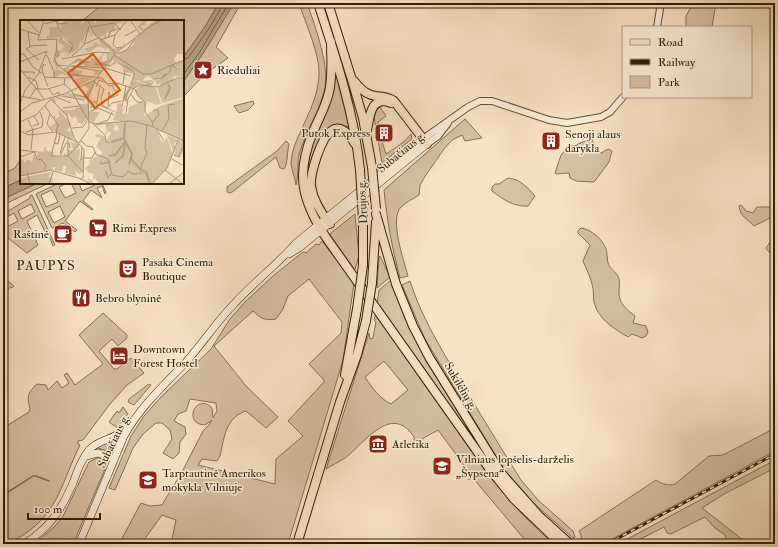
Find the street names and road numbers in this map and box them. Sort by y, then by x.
street label: Subačiaus g. [374,128,428,176]
street label: Drujos g. [354,180,371,224]
street label: Sukilėlių g. [441,360,481,413]
street label: Subačiaus g. [94,412,133,470]

